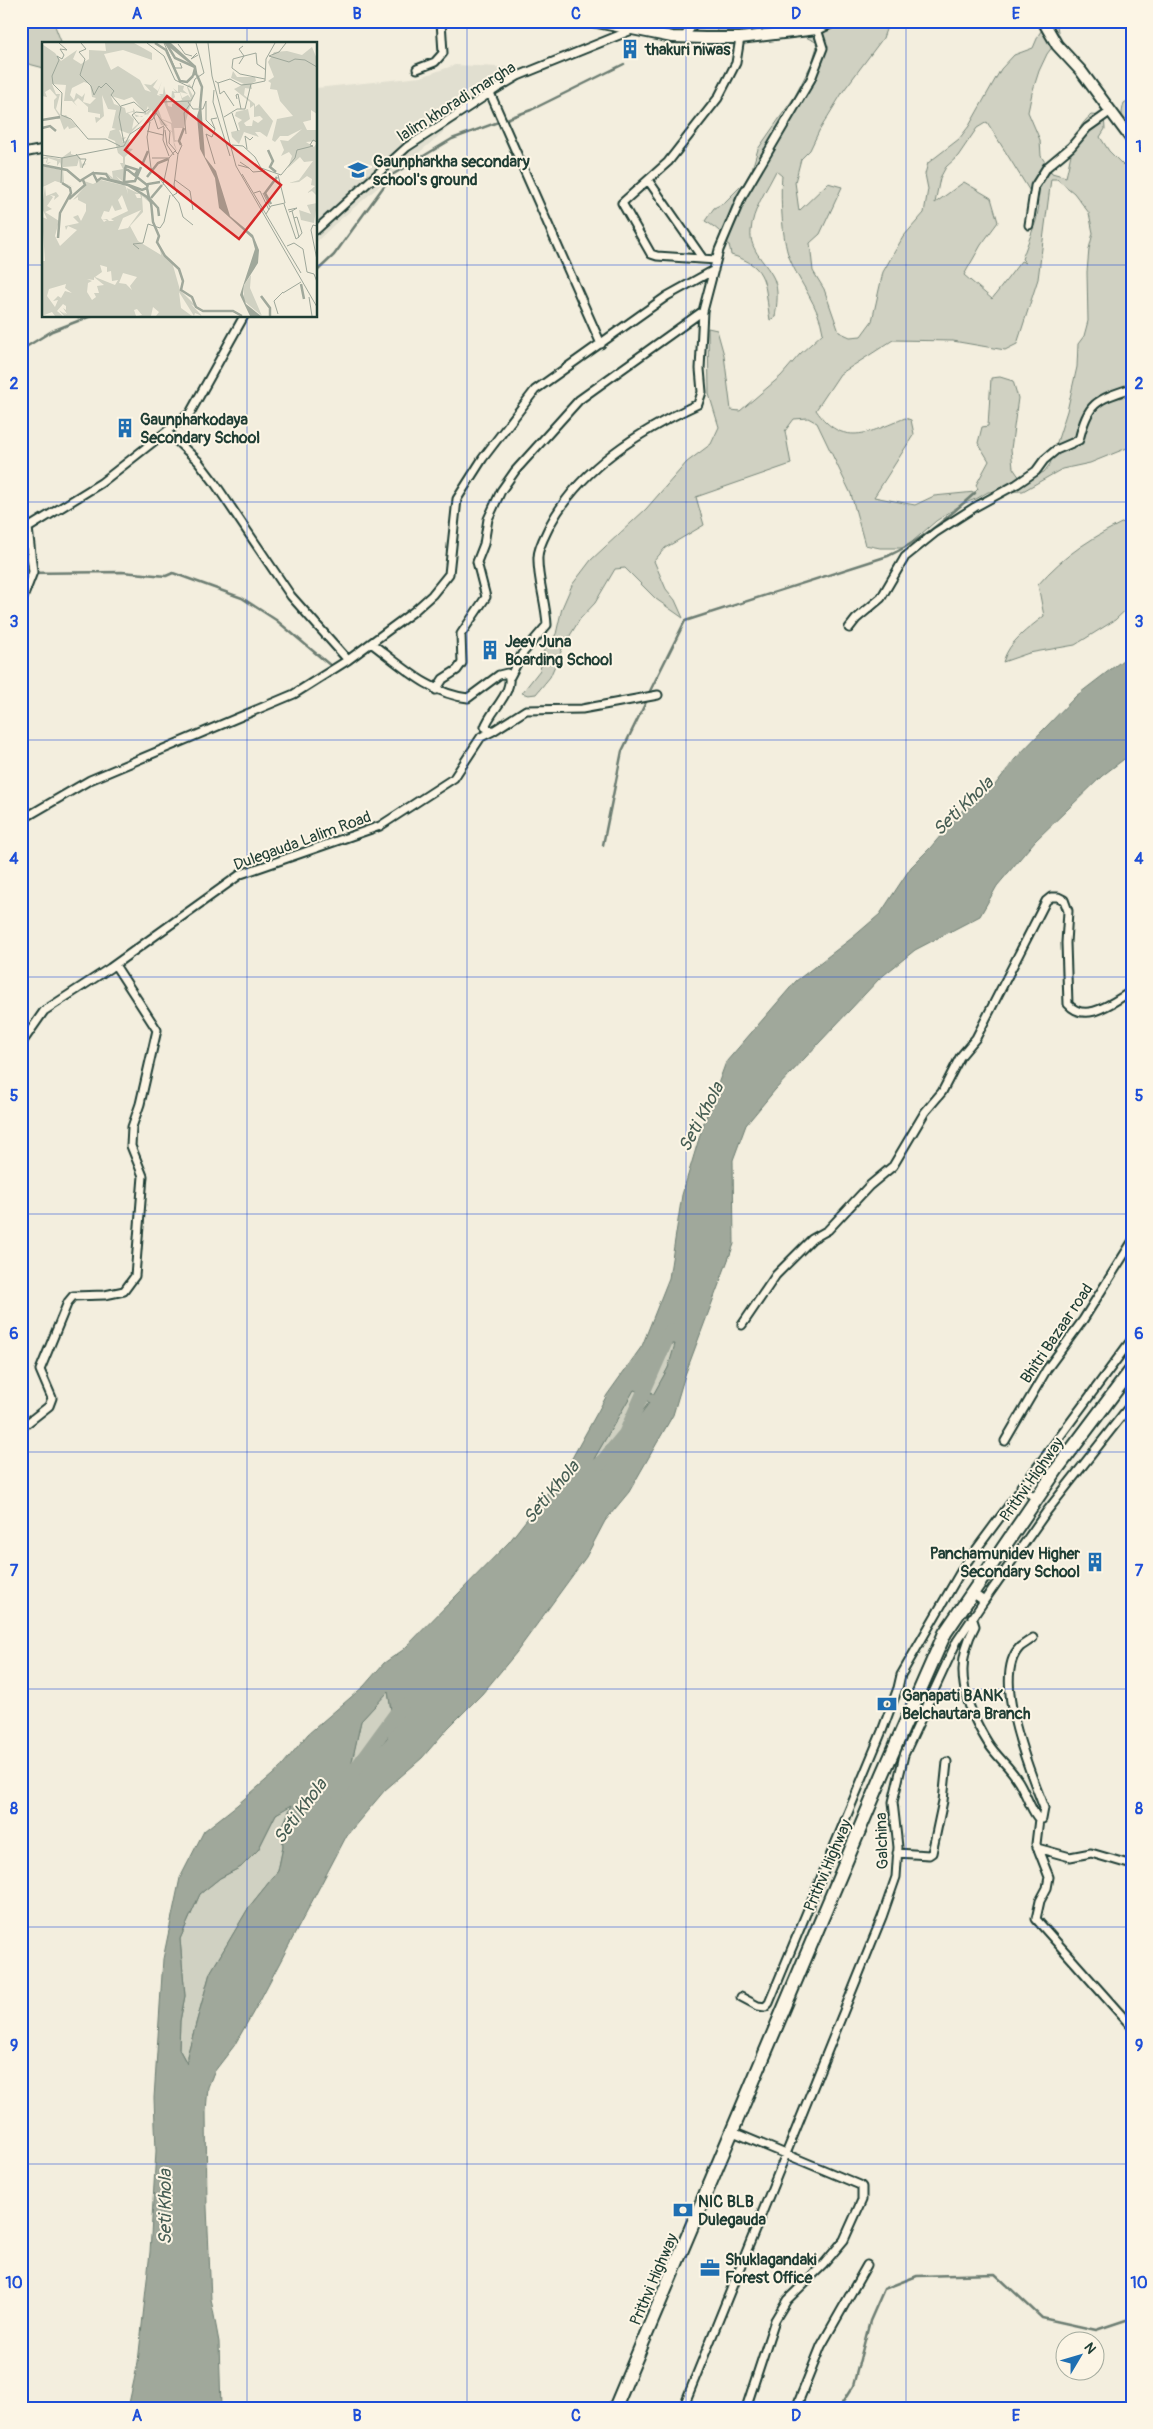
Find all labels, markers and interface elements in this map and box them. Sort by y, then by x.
text: A [132,4,143,24]
text: B [352,4,362,24]
text: C [571,4,581,24]
text: D [791,4,801,24]
text: E [1012,4,1021,24]
building icon: thakuri niwas [619,38,641,60]
place label: thakuri niwas [644,40,731,60]
inset map [42,42,318,318]
street label: lalim khoradi margha [394,57,519,146]
text: 1 [11,137,17,157]
text: 1 [1136,137,1142,157]
place label: Gaunpharkha secondary school's ground [373,152,530,190]
school or university icon: Gaunpharkha secondary school's ground [347,159,369,181]
text: 2 [10,374,19,394]
text: 2 [1135,374,1144,394]
place label: Gaunpharkodaya Secondary School [140,410,260,448]
building icon: Gaunpharkodaya Secondary School [114,417,136,439]
text: 3 [10,612,19,632]
text: 3 [1135,612,1144,632]
place label: Jeev Juna Boarding School [505,632,613,670]
building icon: Jeev Juna Boarding School [479,639,501,661]
water label: Seti Khola [928,771,1000,841]
street label: Dulegauda Lalim Road [231,807,374,875]
text: 4 [9,849,19,869]
text: 4 [1134,849,1144,869]
water label: Seti Khola [674,1077,730,1156]
text: 5 [10,1086,19,1106]
text: 5 [1135,1086,1144,1106]
street label: Bhitri Bazaar road [1016,1280,1098,1387]
text: 6 [9,1324,19,1344]
text: 6 [1134,1324,1144,1344]
street label: Prithvi Highway [995,1433,1068,1526]
water label: Seti Khola [518,1455,585,1529]
place label: Panchamunidev Higher Secondary School [930,1544,1080,1582]
building icon: Panchamunidev Higher Secondary School [1084,1551,1106,1573]
text: 7 [10,1561,19,1581]
text: 7 [1135,1561,1144,1581]
place label: Ganapati BANK Belchautara Branch [902,1686,1031,1724]
bank icon: Ganapati BANK Belchautara Branch [876,1693,898,1715]
water label: Seti Khola [269,1773,333,1848]
text: 8 [10,1799,18,1819]
text: 8 [1135,1799,1143,1819]
street label: Galchina [871,1812,893,1870]
street label: Prithvi Highway [800,1816,856,1915]
text: 9 [10,2036,18,2056]
text: 9 [1135,2036,1143,2056]
water label: Seti Khola [154,2168,177,2245]
place label: NIC BLB Dulegauda [698,2192,767,2230]
bank icon: NIC BLB Dulegauda [672,2199,694,2221]
street label: Prithvi Highway [626,2230,682,2329]
place label: Shuklagandaki Forest Office [725,2250,817,2288]
office icon: Shuklagandaki Forest Office [699,2257,721,2279]
text: 10 [5,2273,23,2293]
text: 10 [1130,2273,1148,2293]
north arrow [1056,2332,1106,2382]
text: N [1080,2339,1099,2357]
text: A [132,2406,143,2426]
text: B [352,2406,362,2426]
text: C [571,2406,581,2426]
text: D [791,2406,801,2426]
text: E [1012,2406,1021,2426]

